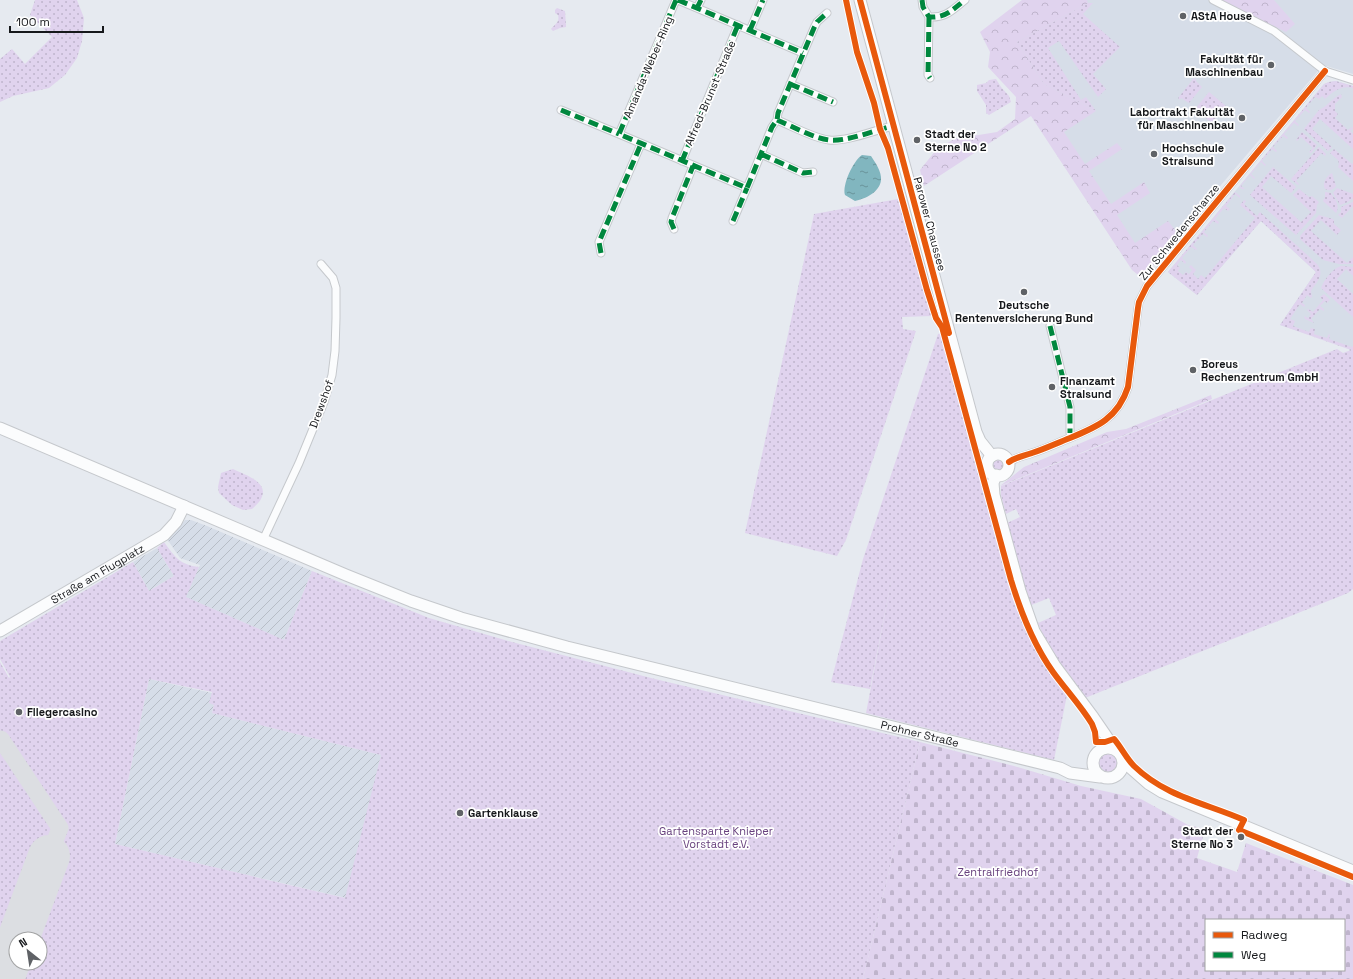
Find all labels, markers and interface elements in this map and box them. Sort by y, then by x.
scale bar [10,8,103,34]
place label: AStA House [1191,9,1252,23]
marker: AStA House [1178,11,1188,21]
text: 100 m [16,14,50,30]
street label: Amanda-Weber-Ring [620,14,676,120]
street label: Alfred-Brunst-Straße [681,38,739,148]
place label: Fakultät für Maschinenbau [1185,52,1264,79]
marker: Fakultät für Maschinenbau [1266,60,1276,70]
place label: Labortrakt Fakultät für Maschinenbau [1130,105,1234,132]
marker: Labortrakt Fakultät für Maschinenbau [1237,113,1247,123]
place label: Stadt der Sterne No 2 [925,127,987,154]
marker: Stadt der Sterne No 2 [912,135,922,145]
place label: Hochschule Stralsund [1162,141,1224,168]
marker: Hochschule Stralsund [1149,149,1159,159]
street label: Parower Chaussee [911,175,949,273]
street label: Zur Schwedenschanze [1136,181,1222,283]
marker: Deutsche Rentenversicherung Bund [1019,287,1029,297]
place label: Deutsche Rentenversicherung Bund [955,298,1093,325]
place label: Boreus Rechenzentrum GmbH [1201,357,1318,384]
marker: Boreus Rechenzentrum GmbH [1188,365,1198,375]
place label: Finanzamt Stralsund [1060,374,1115,401]
street label: Drewshof [306,378,336,430]
marker: Finanzamt Stralsund [1047,382,1057,392]
street label: Straße am Flugplatz [48,541,147,607]
place label: Fliegercasino [27,705,98,719]
marker: Fliegercasino [14,707,24,717]
street label: Prohner Straße [879,717,960,750]
place label: Gartenklause [468,806,538,820]
marker: Gartenklause [455,808,465,818]
park label: Gartensparte Knieper Vorstadt e.V. [659,824,773,851]
place label: Stadt der Sterne No 3 [1171,824,1234,851]
marker: Stadt der Sterne No 3 [1236,832,1246,842]
park label: Zentralfriedhof [958,865,1039,879]
legend [1205,919,1345,971]
text: Radweg [1241,927,1287,943]
north arrow [8,931,48,971]
text: N [16,934,30,950]
text: Weg [1241,947,1266,963]

